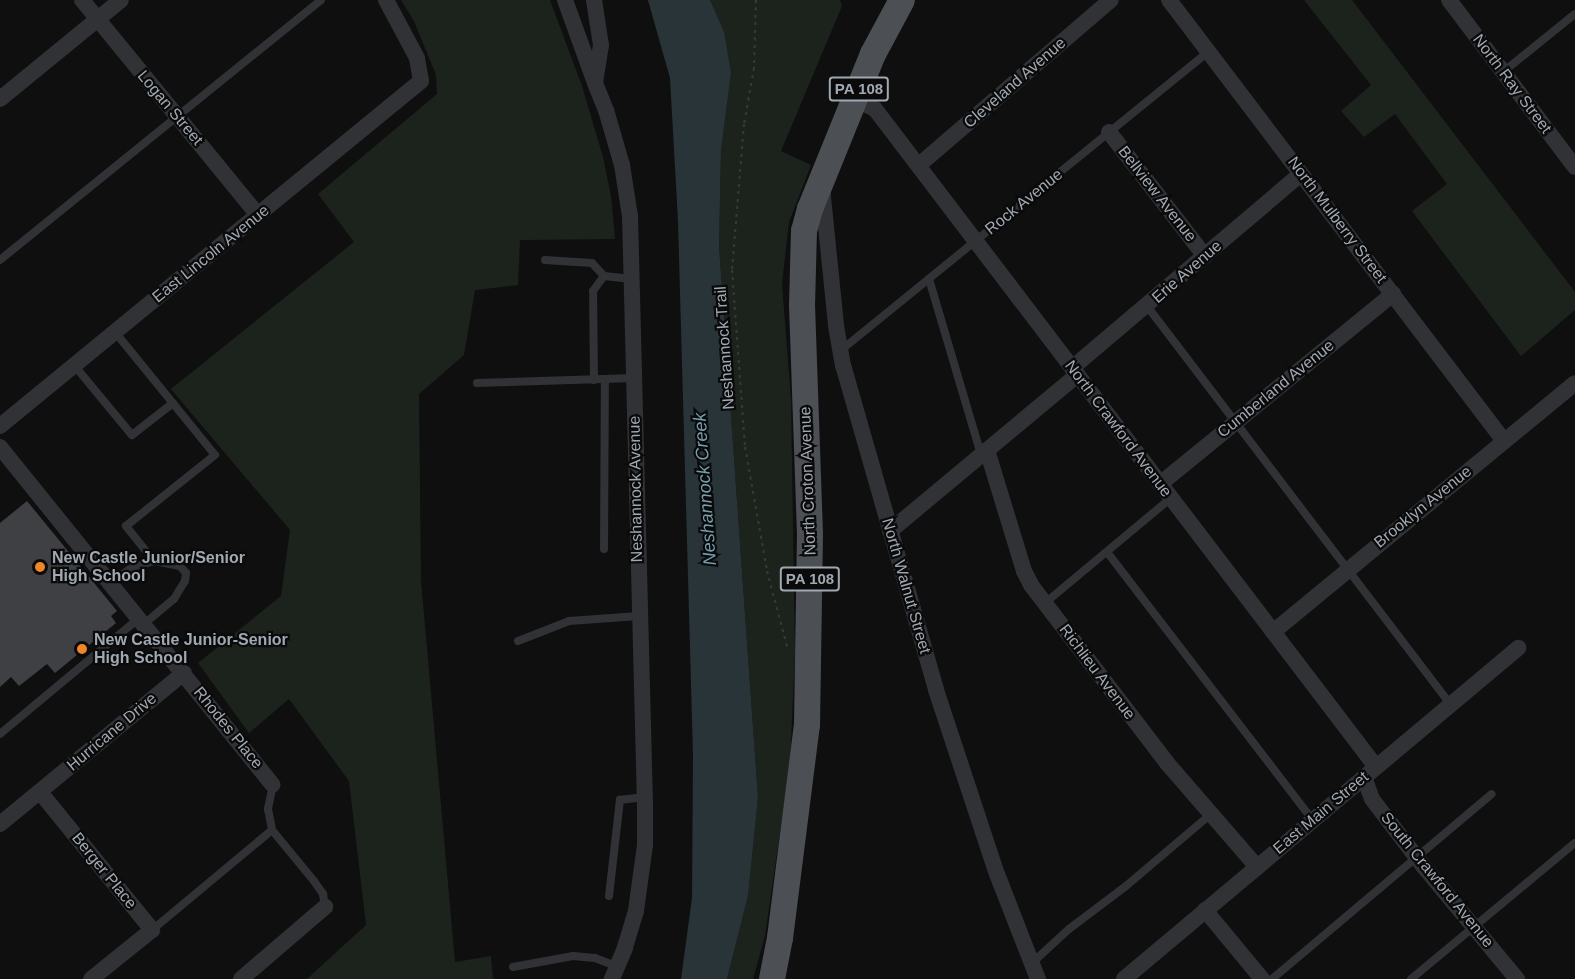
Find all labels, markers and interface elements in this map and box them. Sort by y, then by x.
street label: North Ray Street [1468,31,1556,137]
street label: Cleveland Avenue [960,33,1070,133]
street label: Logan Street [133,67,207,149]
road number: PA 108 [828,77,890,101]
street label: Bellview Avenue [1113,142,1201,246]
street label: North Mulberry Street [1283,153,1391,287]
street label: Rock Avenue [981,165,1067,239]
street label: East Lincoln Avenue [148,201,274,307]
street label: Erie Avenue [1148,236,1226,308]
street label: Neshannock Trail [711,286,739,410]
street label: Cumberland Avenue [1213,336,1339,442]
street label: North Crawford Avenue [1060,357,1176,501]
street label: North Croton Avenue [796,406,820,556]
water label: Neshannock Creek [689,412,721,566]
street label: Neshannock Avenue [625,415,647,563]
street label: Brooklyn Avenue [1370,462,1476,552]
street label: North Walnut Street [877,516,935,656]
place label: New Castle Junior/Senior High School [52,548,245,586]
marker: New Castle Junior/Senior High School [33,560,47,574]
road number: PA 108 [778,567,842,591]
street label: Richlieu Avenue [1055,620,1139,724]
place label: New Castle Junior-Senior High School [94,630,288,668]
marker: New Castle Junior-Senior High School [75,642,89,656]
street label: Rhodes Place [189,683,267,773]
street label: Hurricane Drive [63,689,161,775]
street label: East Main Street [1270,768,1372,858]
street label: South Crawford Avenue [1376,808,1498,952]
street label: Berger Place [67,829,141,913]

